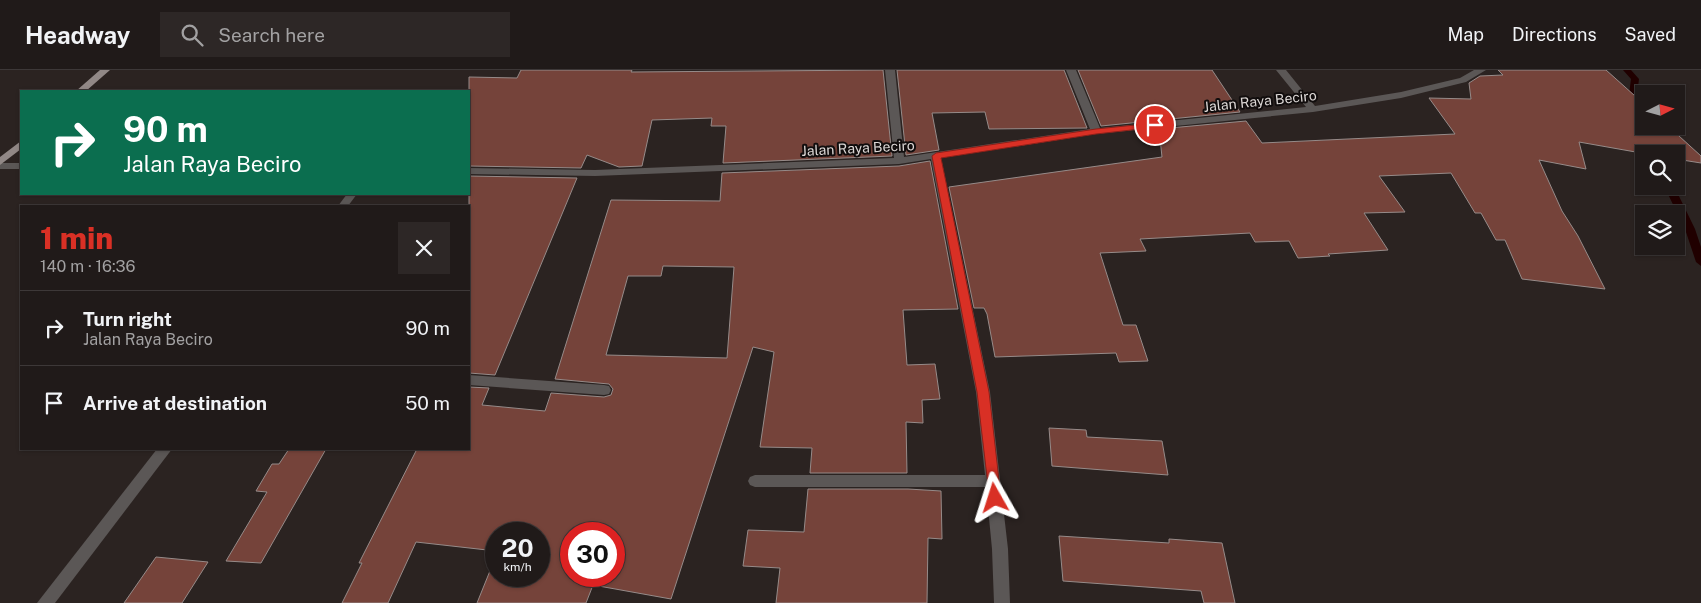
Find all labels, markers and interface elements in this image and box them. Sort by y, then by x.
search box [160,12,510,57]
text: Headway [25,21,130,49]
icon: search [178,21,206,49]
text: Search here [218,24,325,46]
text: Map [1447,24,1484,45]
text: Directions [1512,24,1597,45]
text: Saved [1625,24,1676,45]
north arrow [1635,85,1685,135]
map controls [1635,85,1685,255]
street label: Jalan Raya Beciro [1203,87,1317,115]
pin [1134,104,1176,146]
text: 90 m [123,109,208,150]
icon: right [40,110,105,175]
icon: arrive [1141,111,1169,139]
street label: Jalan Raya Beciro [801,137,915,159]
button: search [1635,145,1685,195]
text: Jalan Raya Beciro [123,151,302,177]
button: layers [1635,205,1685,255]
text: 1 min [40,220,113,256]
button: close [398,222,450,274]
text: 140 m · 16:36 [40,257,135,276]
text: Turn right [83,308,172,330]
icon: right [40,314,68,342]
text: 90 m [406,317,450,339]
text: Jalan Raya Beciro [83,330,213,349]
icon: arrive [40,389,68,417]
text: Arrive at destination [83,392,267,414]
text: 50 m [405,392,450,414]
position arrow [968,471,1020,523]
speed limit sign: 30 [560,522,625,587]
text: 20 [502,533,534,563]
text: km/h [503,560,532,574]

